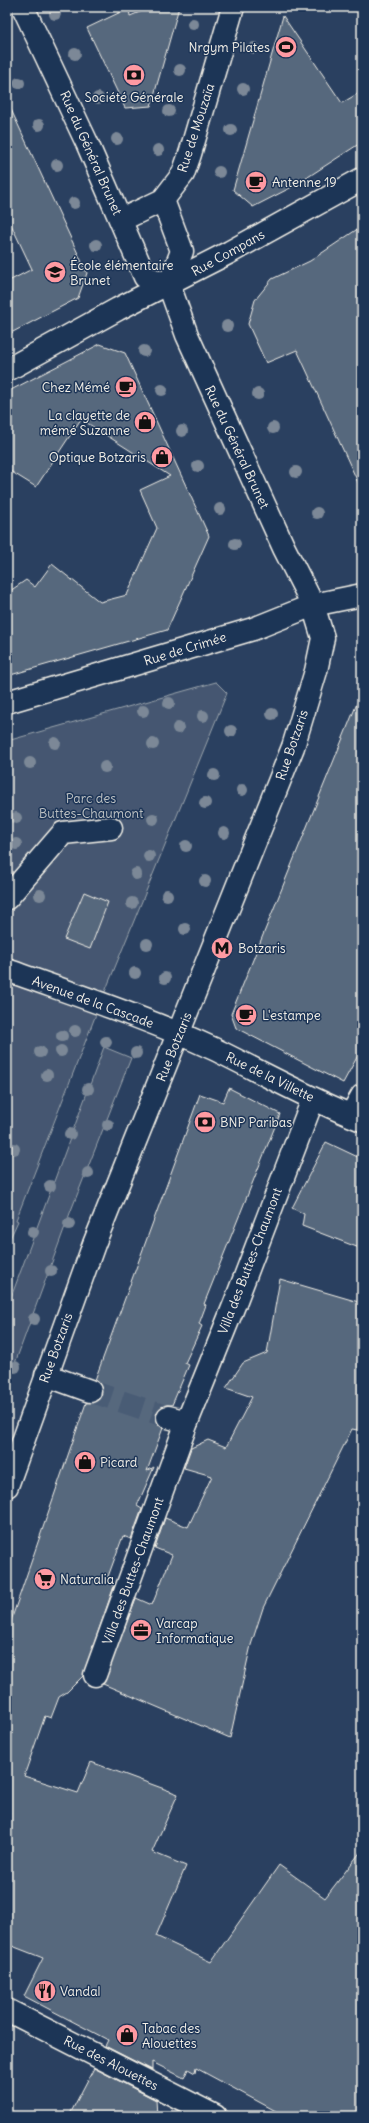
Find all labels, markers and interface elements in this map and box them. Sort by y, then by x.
sports icon: Nrgym Pilates [273,34,299,60]
place label: Nrgym Pilates [189,39,270,56]
bank icon: Société Générale [121,62,147,88]
street label: Rue de Mouzaïa [174,81,218,175]
street label: Rue du Général Brunet [56,88,126,218]
place label: Société Générale [85,89,183,106]
cafe icon: Antenne 19 [243,169,269,195]
place label: Antenne 19 [272,174,337,191]
street label: Rue Compans [188,226,268,280]
place label: École élémentaire Brunet [70,256,174,289]
school or university icon: École élémentaire Brunet [42,259,68,285]
cafe icon: Chez Mémé [113,374,139,400]
place label: Chez Mémé [42,379,110,396]
street label: Rue du Général Brunet [201,383,273,512]
place label: La clayette de mémé Suzanne [40,407,130,439]
shop icon: La clayette de mémé Suzanne [132,409,158,435]
shop icon: Optique Botzaris [149,444,175,470]
place label: Optique Botzaris [49,449,146,466]
street label: Rue de Crimée [142,628,228,670]
street label: Rue Botzaris [272,707,312,783]
park label: Parc des Buttes-Chaumont [39,790,144,822]
metro station icon: Botzaris [209,935,235,961]
place label: Botzaris [238,940,286,957]
street label: Avenue de la Cascade [30,972,156,1032]
cafe icon: L'estampe [233,1002,259,1028]
place label: L'estampe [262,1007,321,1024]
street label: Rue Botzaris [152,1010,196,1084]
street label: Rue de la Villette [223,1048,317,1106]
bank icon: BNP Paribas [192,1109,218,1135]
place label: BNP Paribas [220,1114,292,1131]
street label: Villa des Buttes-Chaumont [214,1185,286,1337]
street label: Rue Botzaris [35,1310,77,1385]
shop icon: Picard [72,1449,98,1475]
place label: Picard [100,1454,138,1471]
street label: Villa des Buttes-Chaumont [98,1494,168,1647]
supermarket icon: Naturalia [32,1566,58,1592]
place label: Naturalia [60,1571,114,1588]
place label: Varcap Informatique [156,1615,234,1647]
office icon: Varcap Informatique [128,1617,154,1643]
restaurant icon: Vandal [32,1978,58,2004]
place label: Vandal [60,1983,101,2000]
place label: Tabac des Alouettes [142,2020,200,2052]
shop icon: Tabac des Alouettes [114,2022,140,2048]
street label: Rue des Alouettes [61,2032,161,2094]

